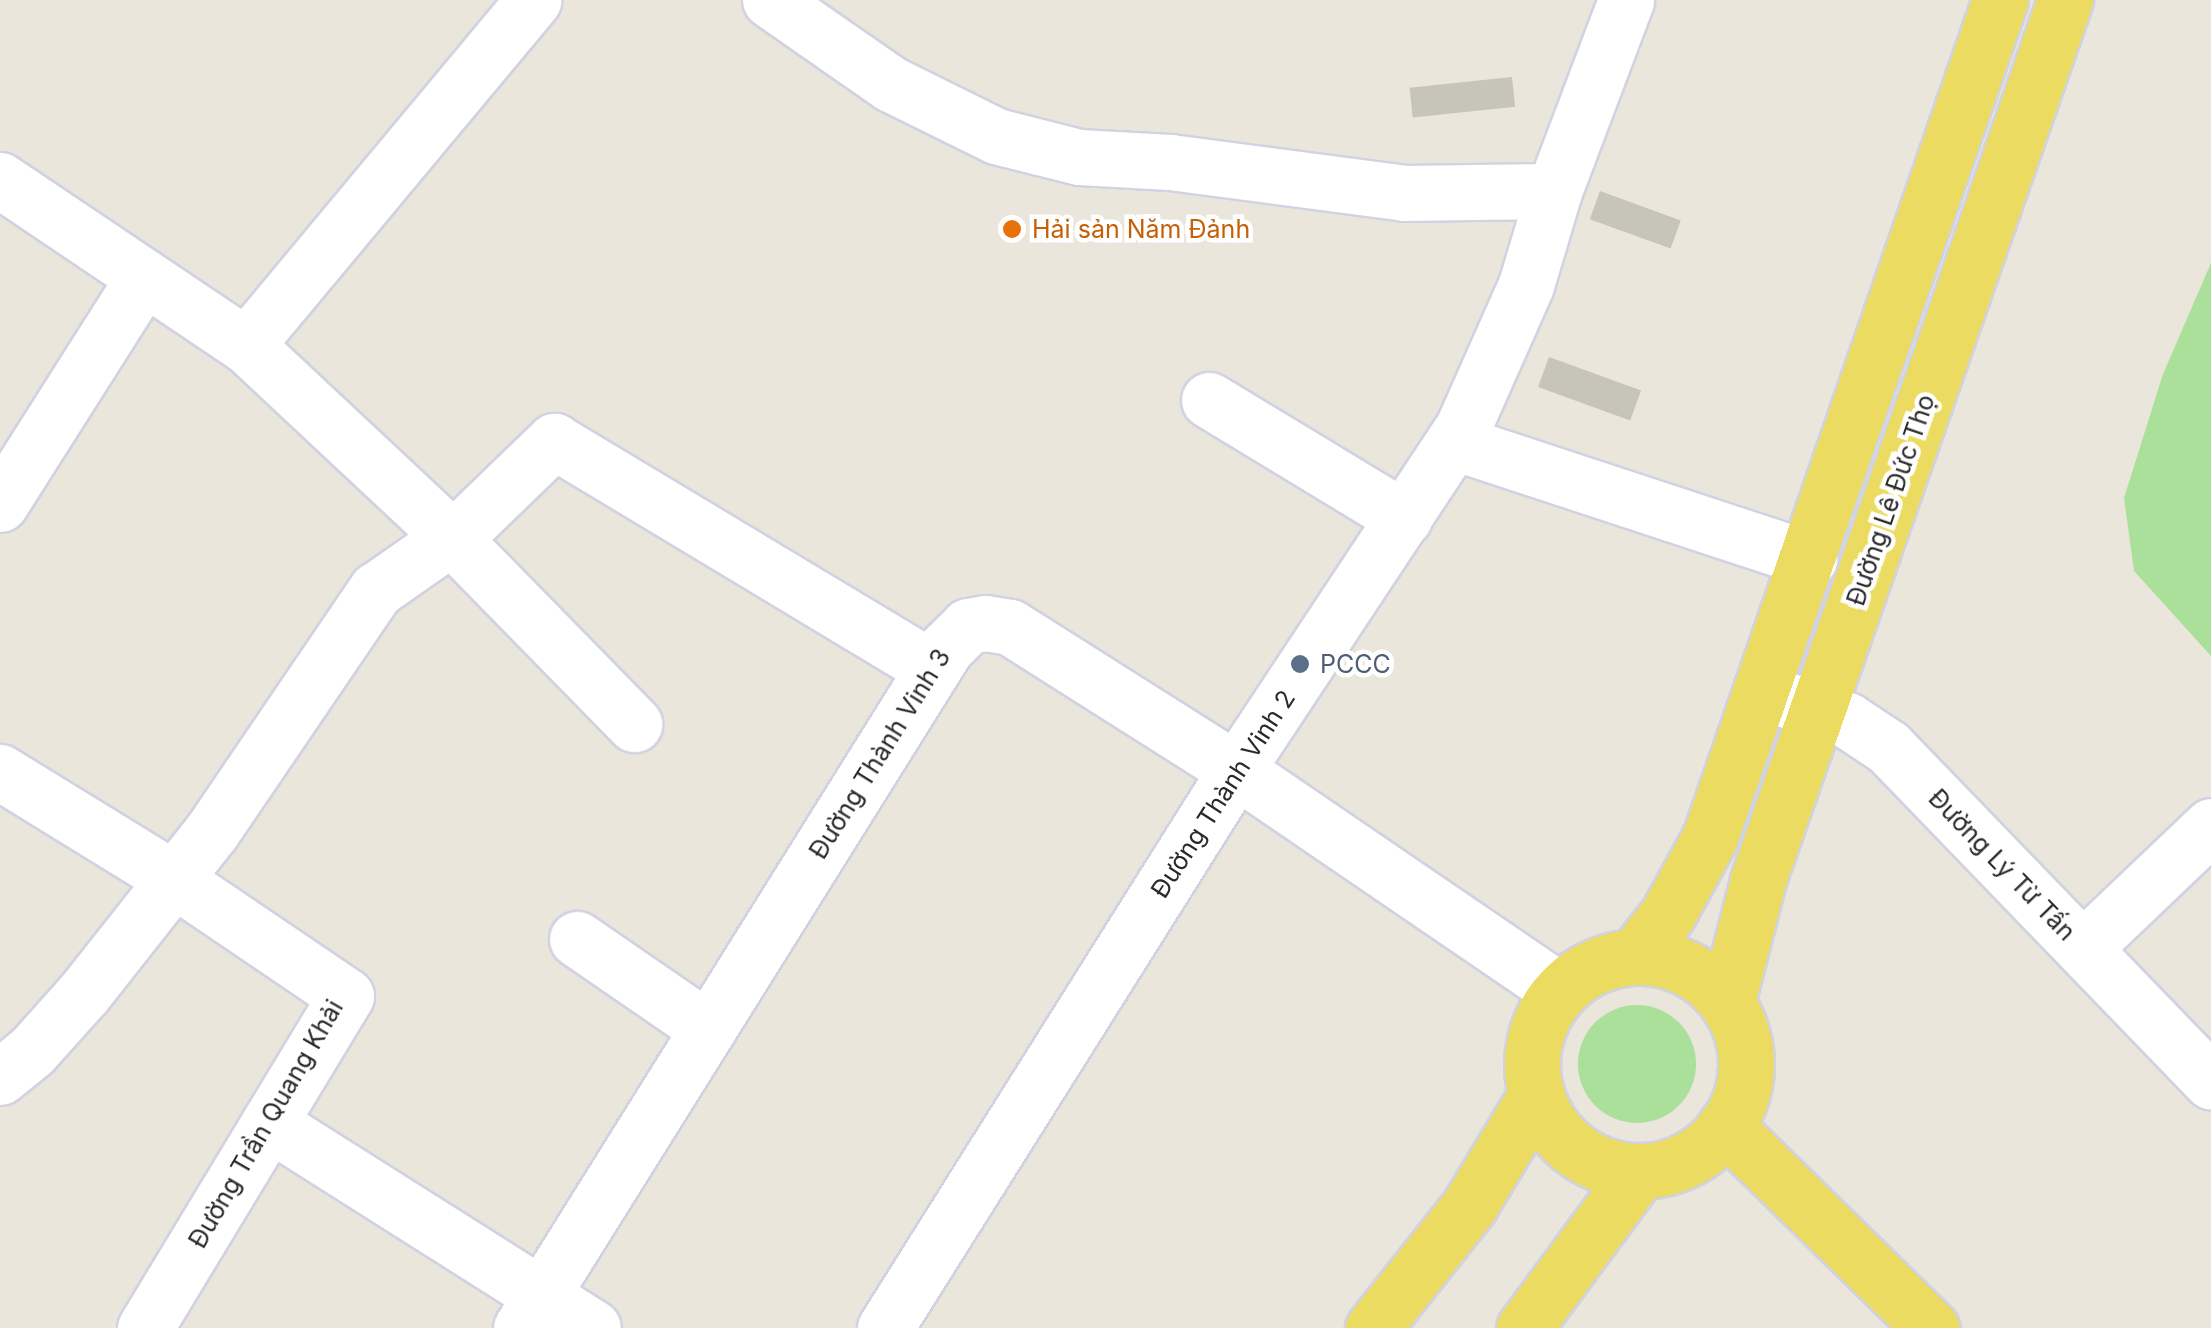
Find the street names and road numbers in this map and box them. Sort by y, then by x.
street label: Đường Lê Đức Thọ [1841,391,1941,609]
street label: Đường Thành Vinh 3 [803,644,957,864]
street label: Đường Thành Vinh 2 [1145,685,1301,903]
street label: Đường Lý Từ Tấn [1922,783,2082,947]
street label: Đường Trần Quang Khải [183,995,349,1253]

